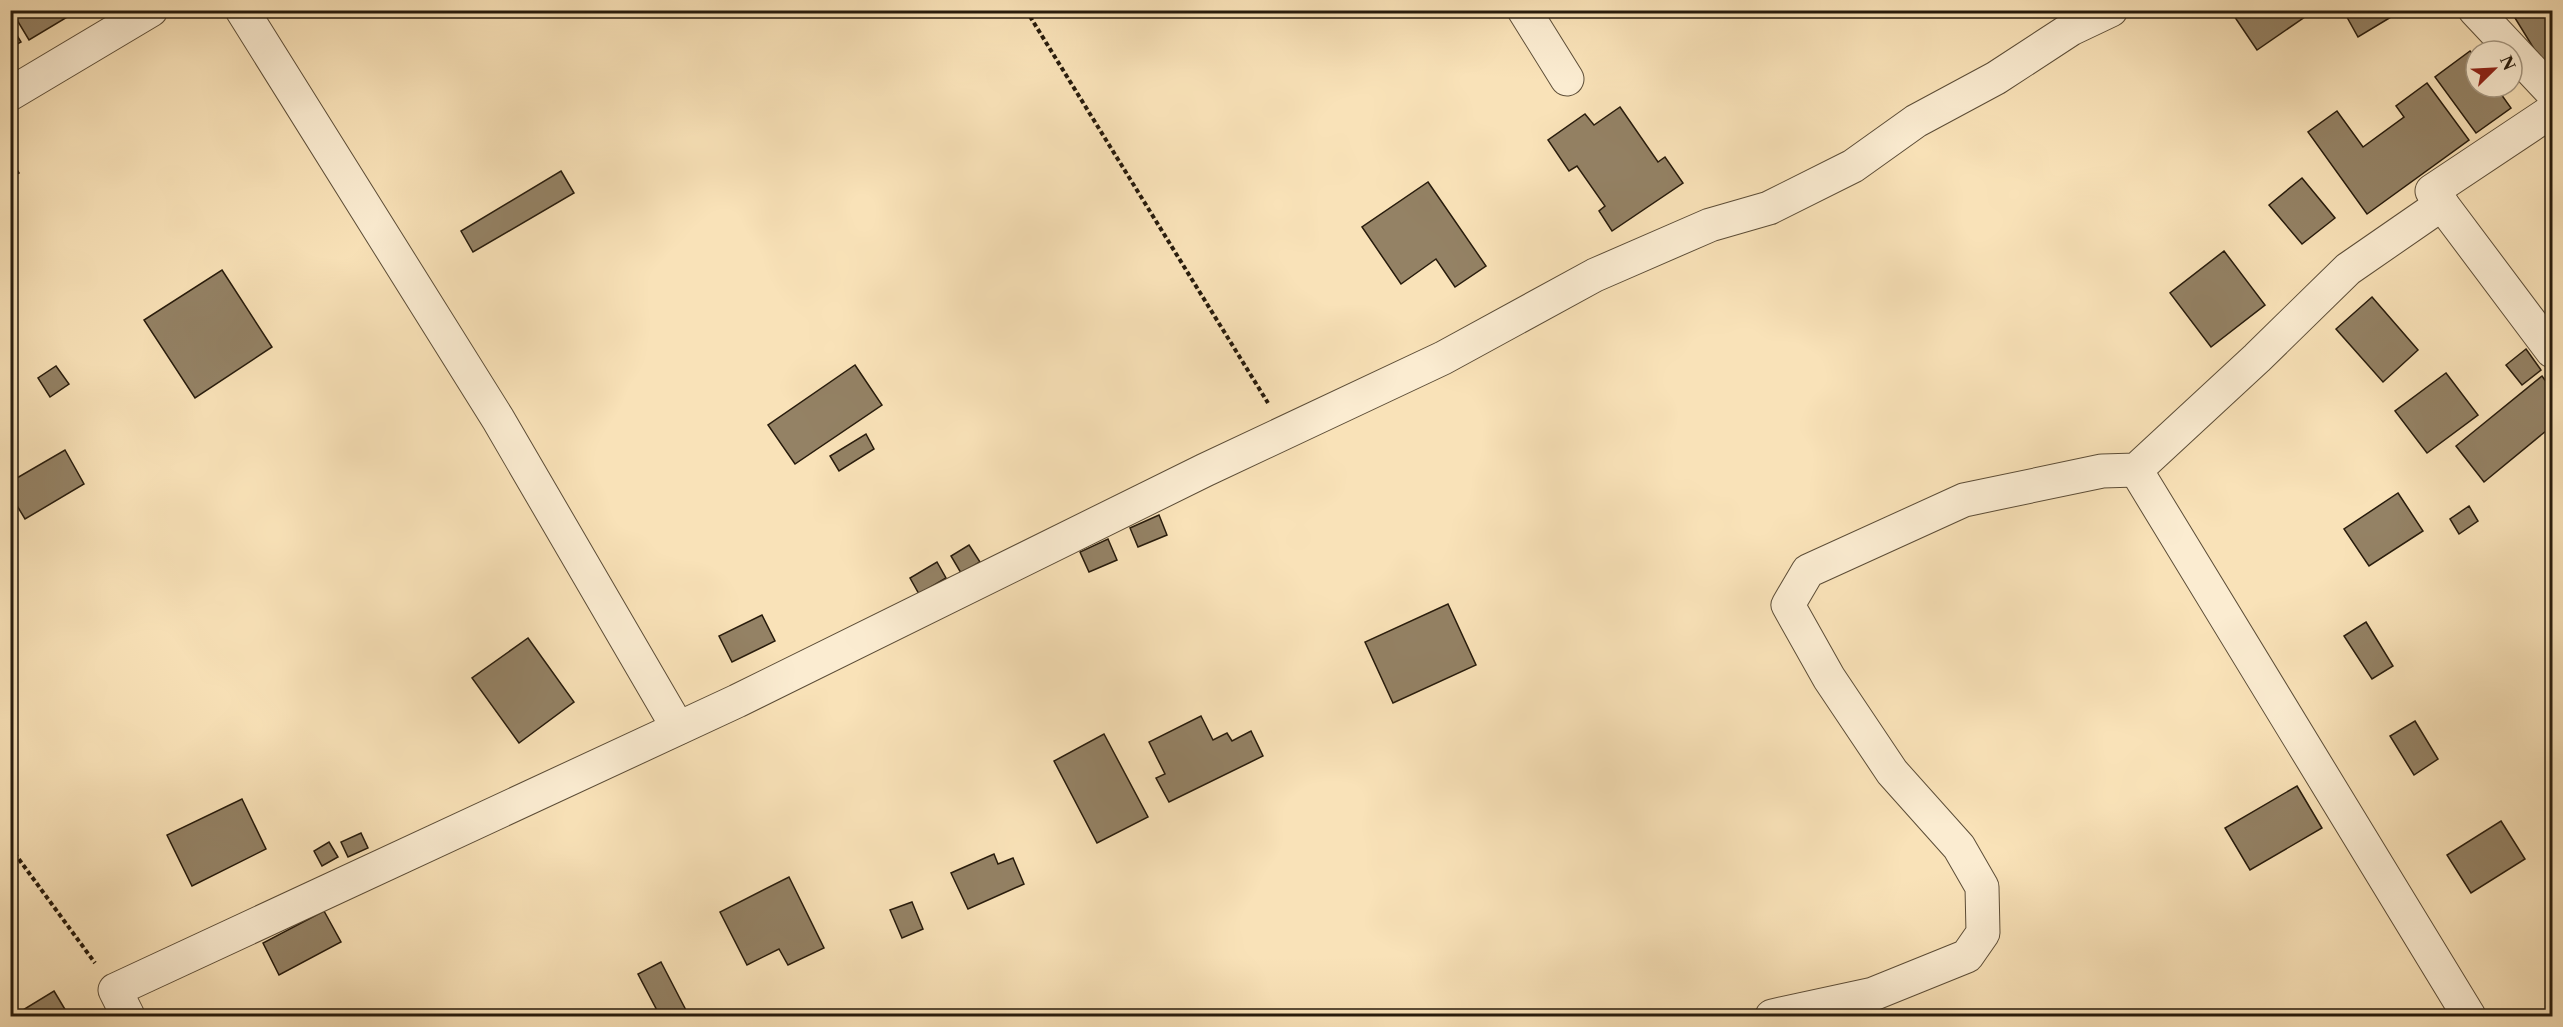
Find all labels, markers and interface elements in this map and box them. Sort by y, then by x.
north arrow [2464,39,2524,99]
text: N [2496,52,2520,73]

